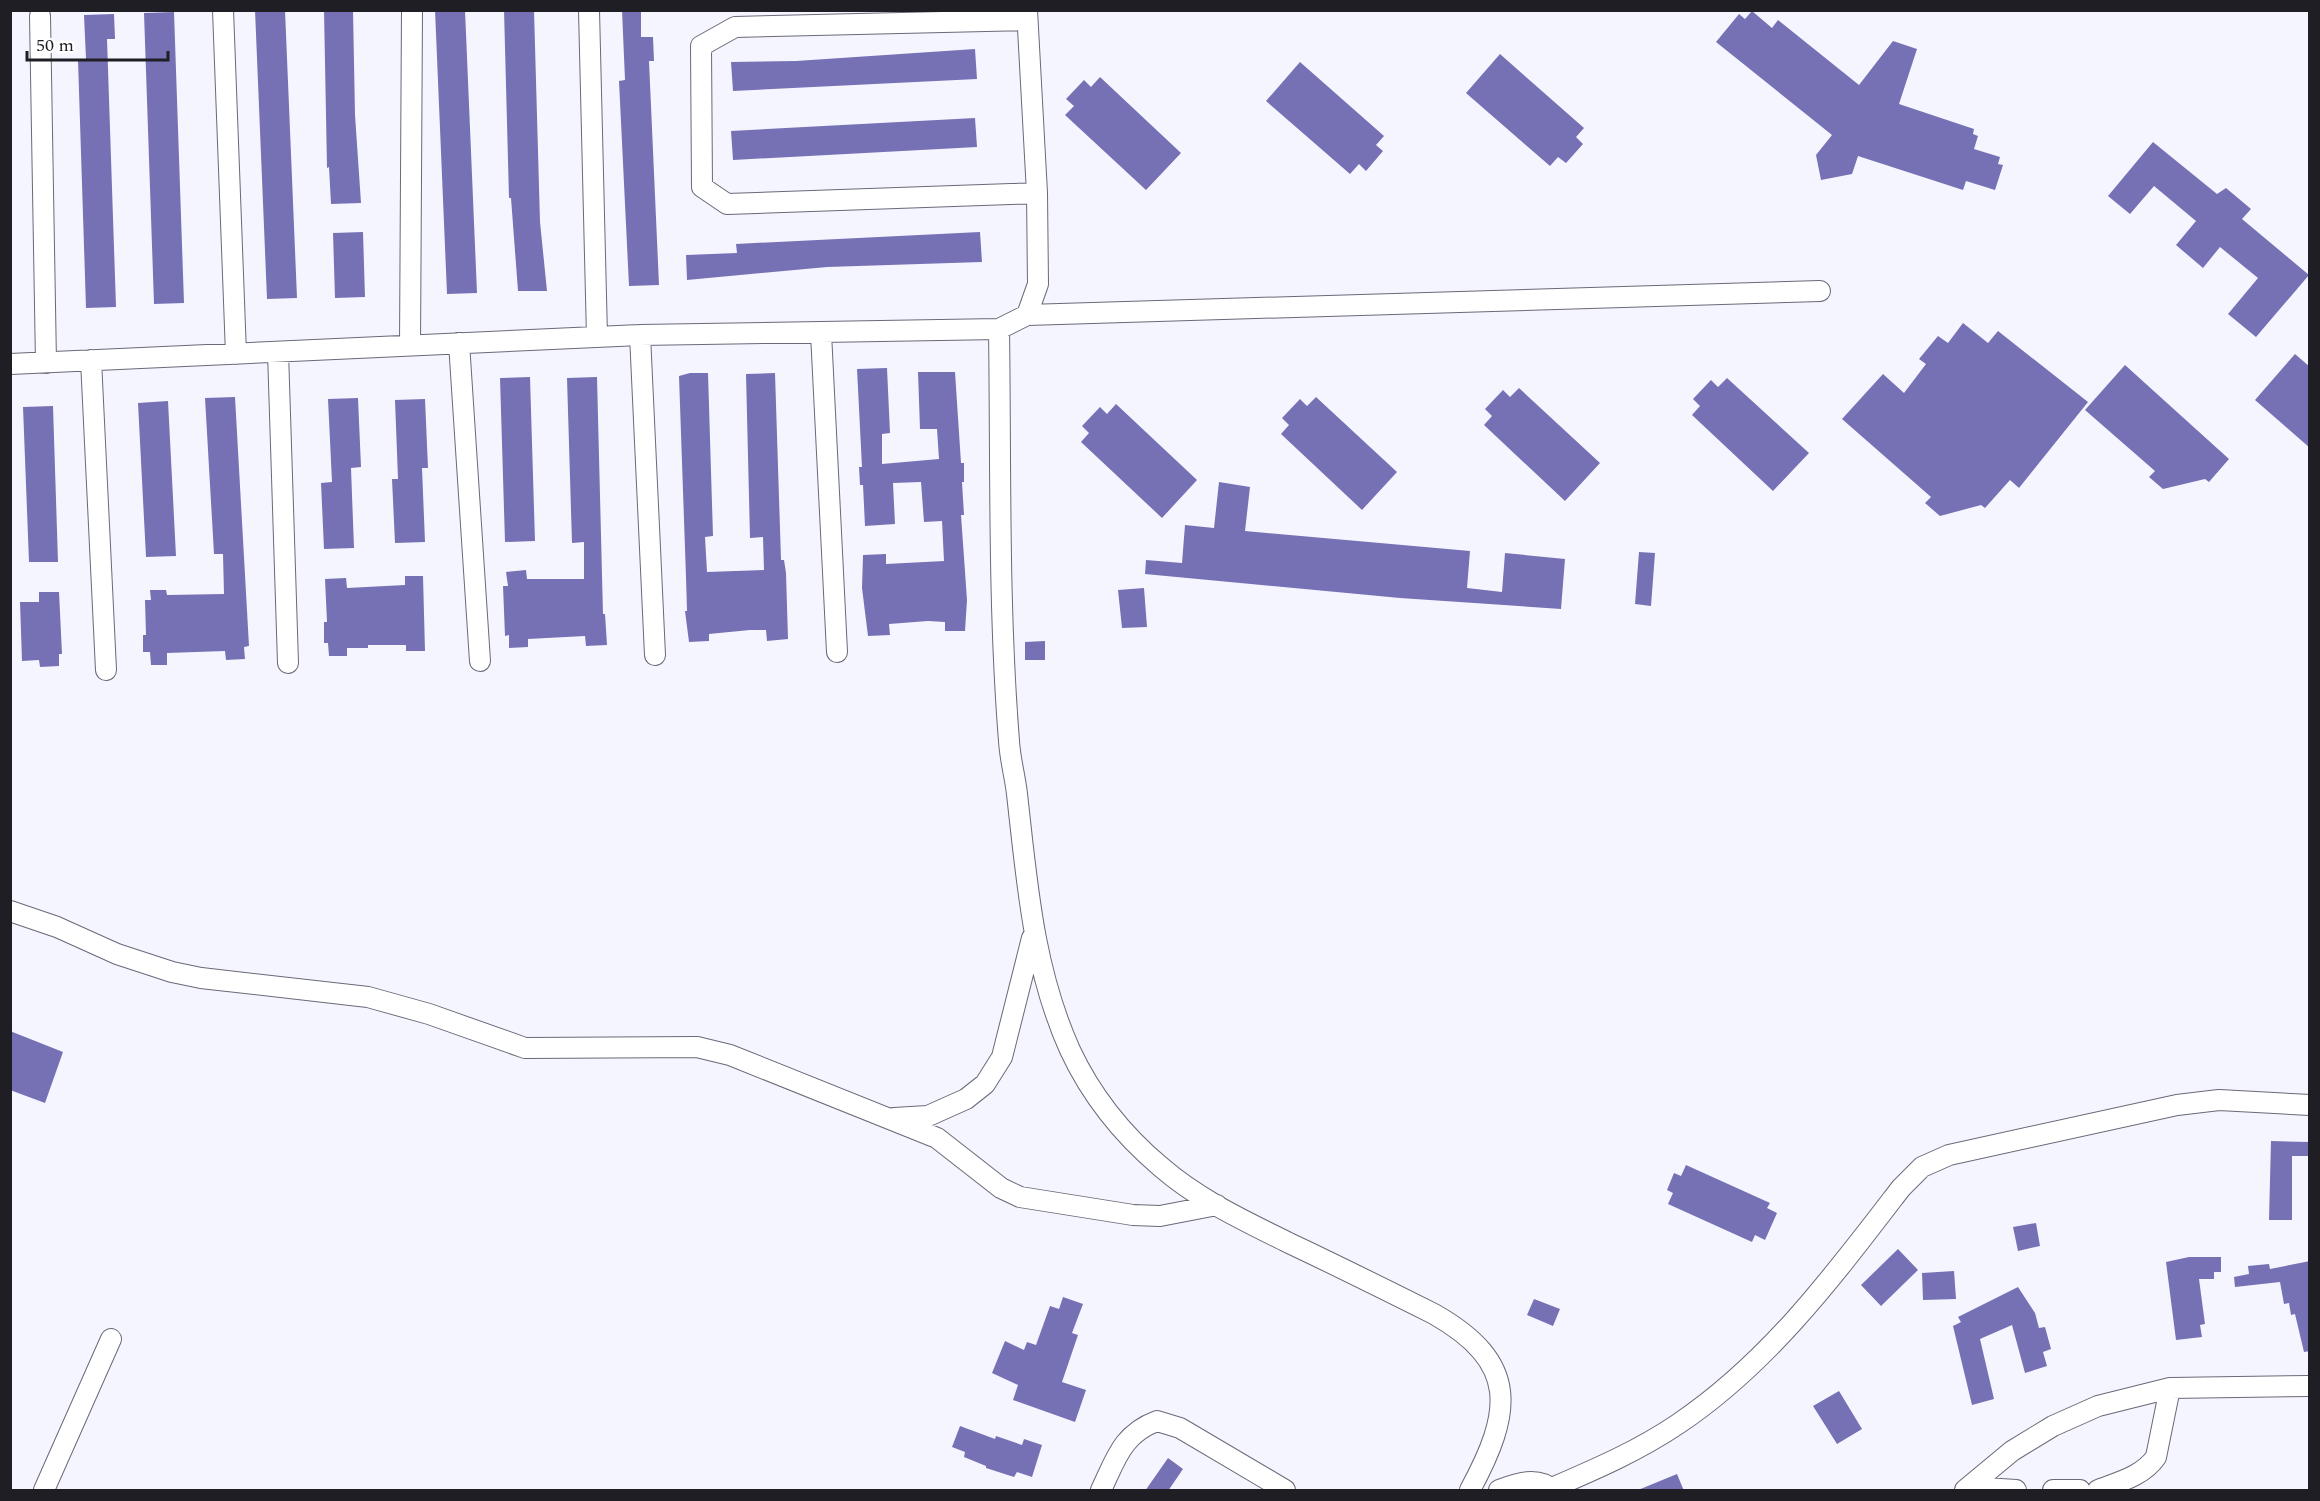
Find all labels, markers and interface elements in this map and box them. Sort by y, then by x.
scale bar [27,24,168,62]
text: 50 m [36,32,74,59]

